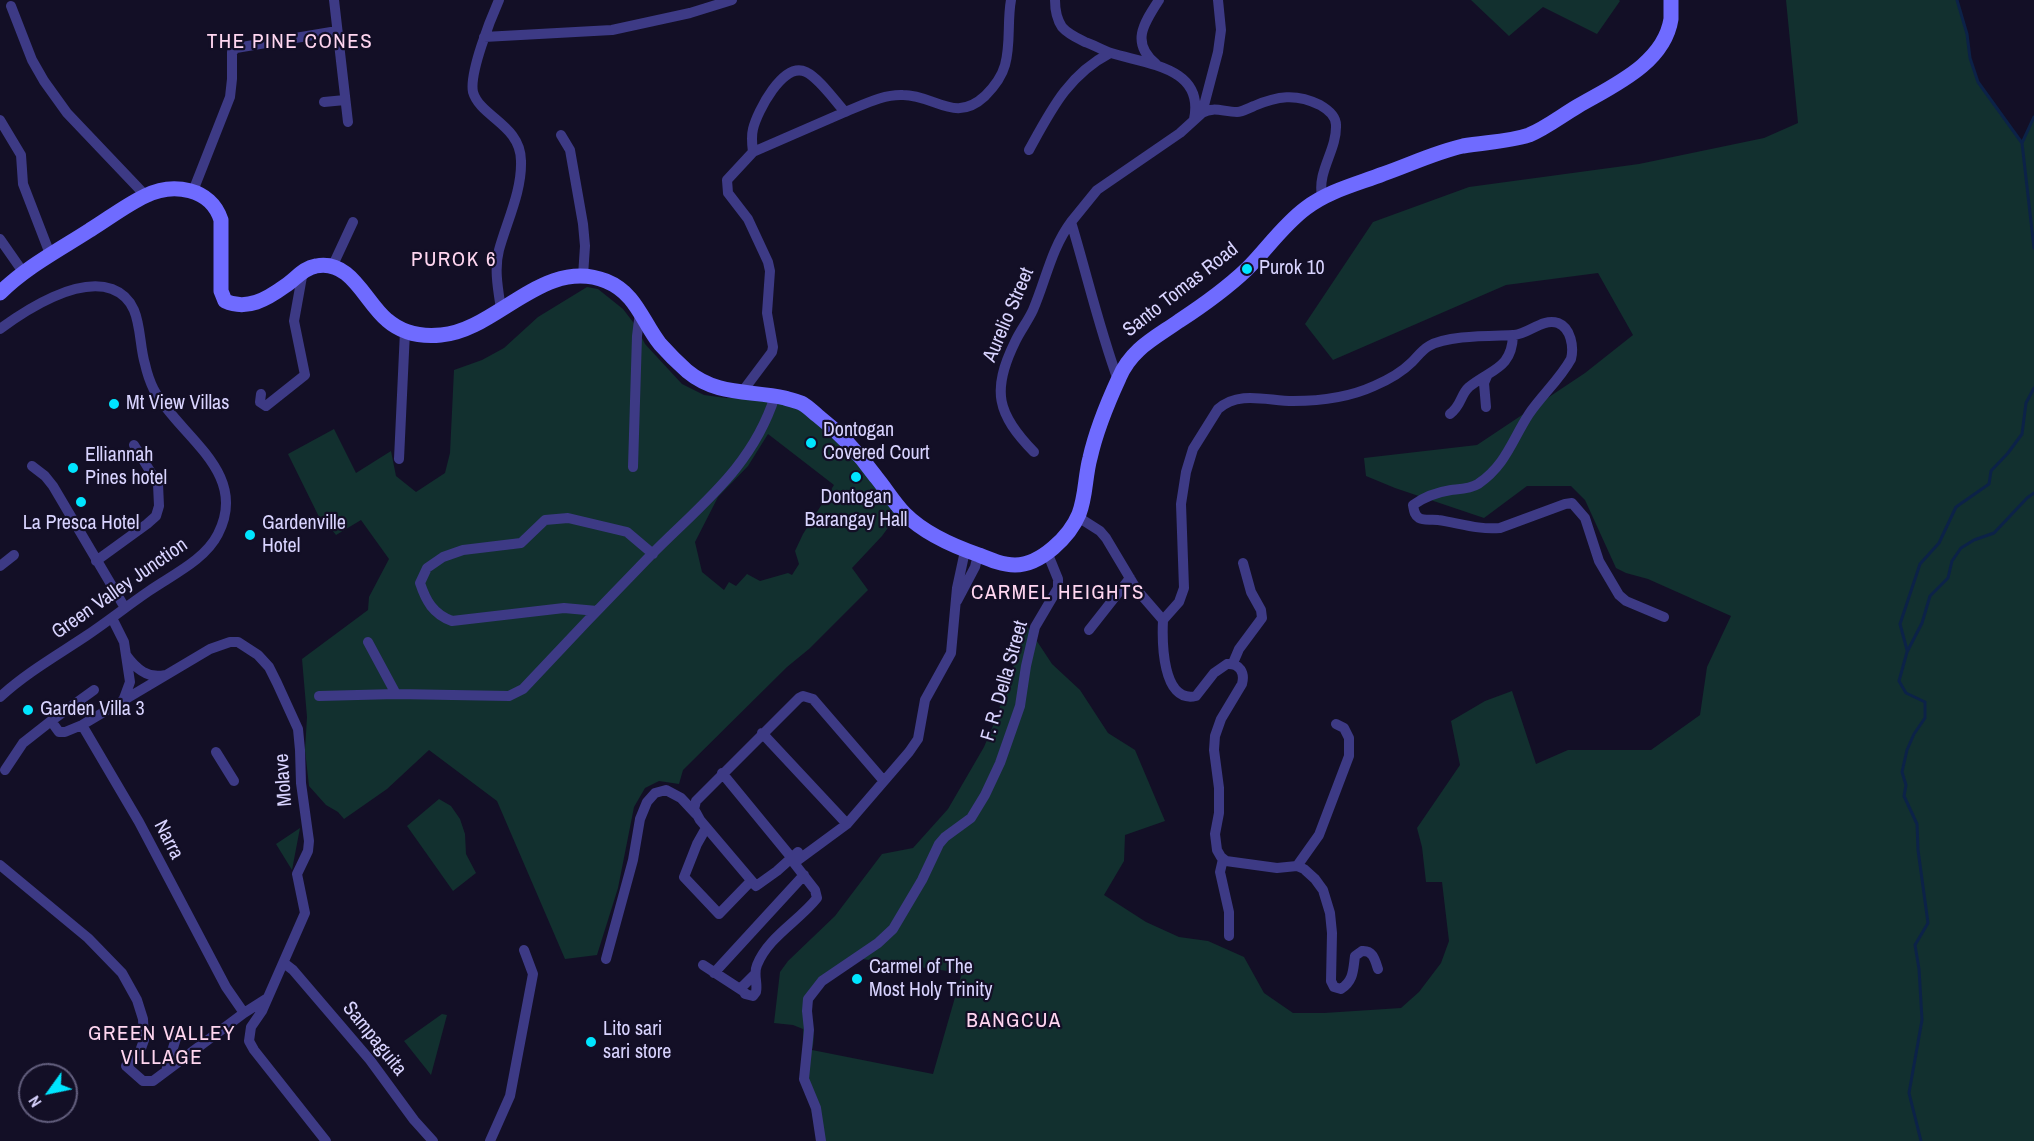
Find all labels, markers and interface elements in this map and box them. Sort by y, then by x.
district label: THE PINE CONES [207,29,373,55]
street label: Santo Tomas Road [1119,238,1243,342]
district label: PUROK 6 [411,247,497,273]
place label: Purok 10 [1259,257,1325,281]
marker: Purok 10 [1240,262,1254,276]
street label: Aurelio Street [978,264,1040,366]
place label: Mt View Villas [126,392,229,416]
marker: Mt View Villas [107,397,121,411]
place label: Dontogan Covered Court [823,419,930,466]
marker: Dontogan Covered Court [804,436,818,450]
place label: Elliannah Pines hotel [85,444,167,491]
marker: Elliannah Pines hotel [66,461,80,475]
marker: Dontogan Barangay Hall [849,470,863,484]
place label: Dontogan Barangay Hall [805,486,907,533]
marker: La Presca Hotel [74,495,88,509]
place label: La Presca Hotel [23,512,139,536]
place label: Gardenville Hotel [262,512,346,559]
marker: Gardenville Hotel [243,528,257,542]
street label: Green Valley Junction [48,533,192,645]
district label: CARMEL HEIGHTS [971,580,1145,606]
street label: F. R. Della Street [976,618,1034,744]
place label: Garden Villa 3 [40,698,145,722]
marker: Garden Villa 3 [21,703,35,717]
street label: Molave [270,753,298,807]
street label: Narra [148,816,188,864]
place label: Carmel of The Most Holy Trinity [869,956,992,1003]
marker: Carmel of The Most Holy Trinity [850,972,864,986]
street label: Sampaguita [337,997,411,1081]
district label: BANGCUA [966,1008,1062,1034]
place label: Lito sari sari store [603,1018,671,1065]
district label: GREEN VALLEY VILLAGE [88,1021,236,1071]
marker: Lito sari sari store [584,1035,598,1049]
north arrow [18,1063,78,1123]
text: N [23,1092,46,1112]

